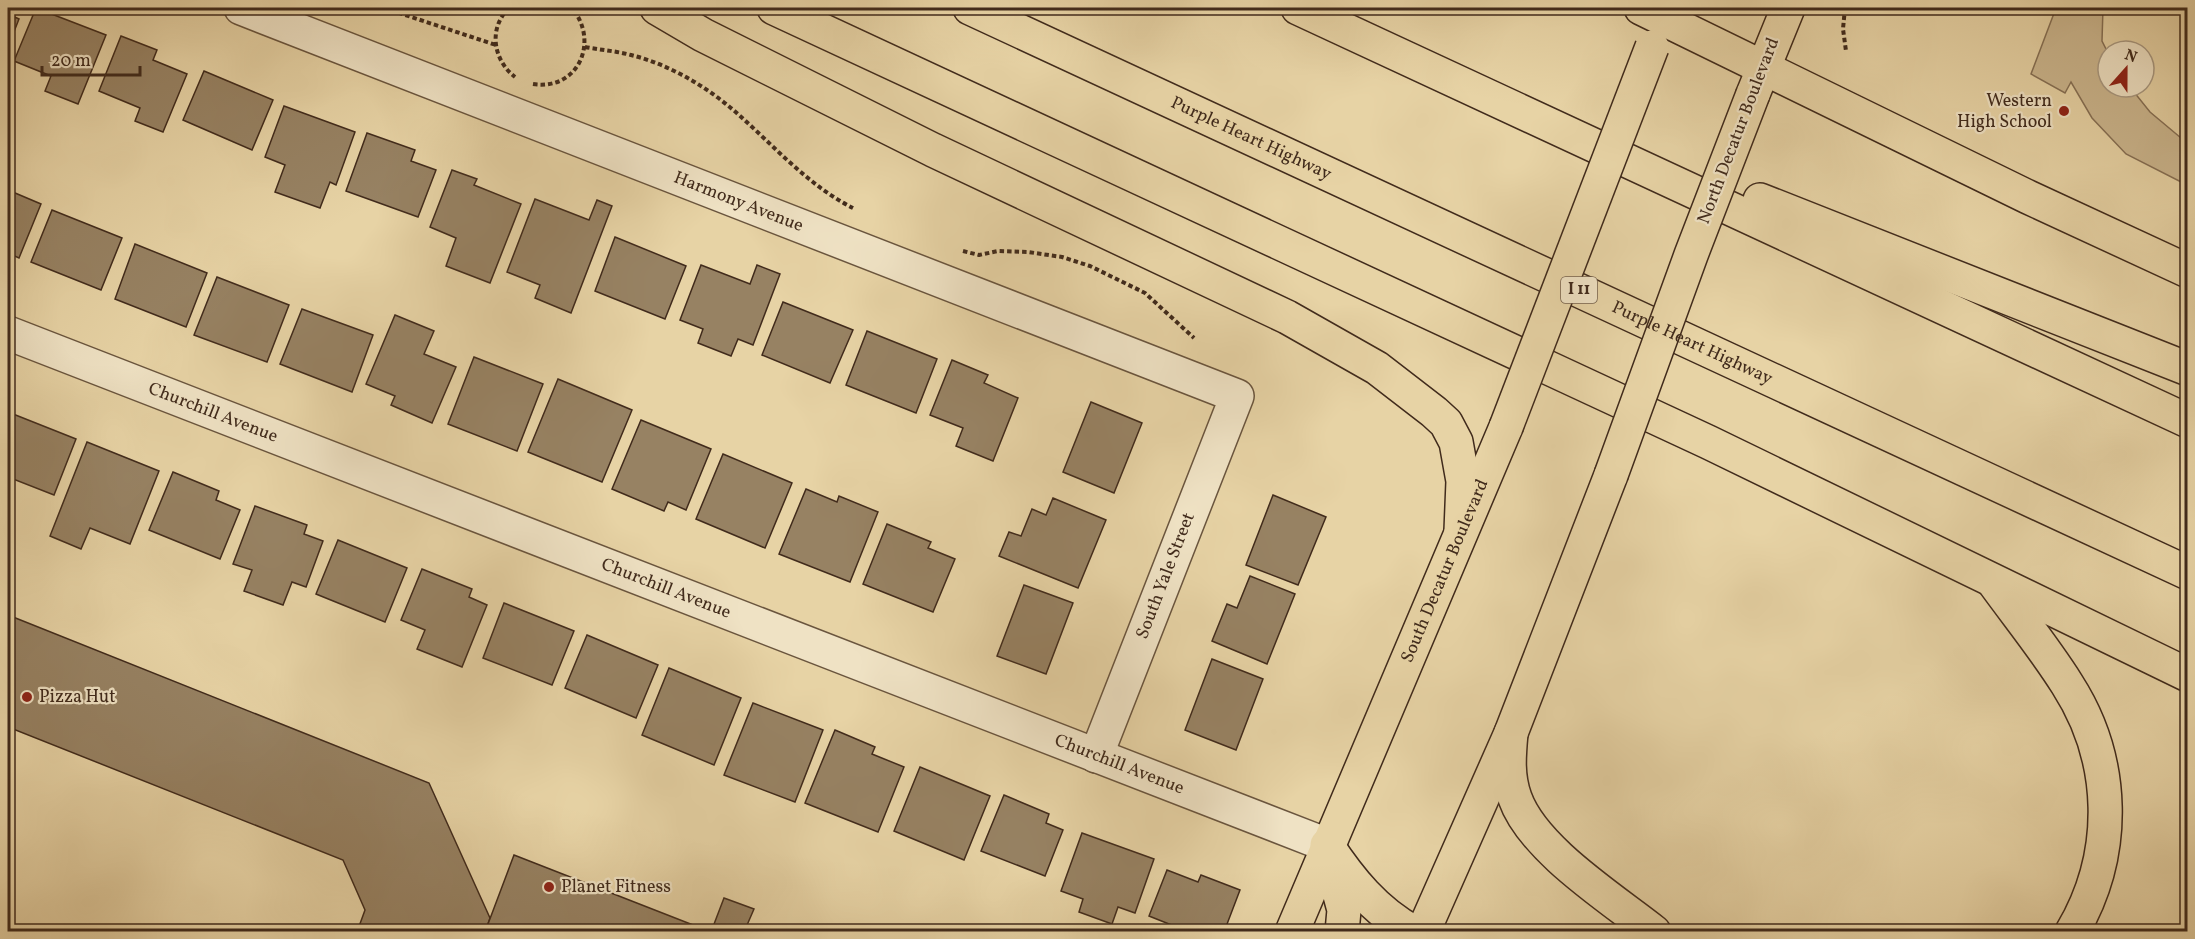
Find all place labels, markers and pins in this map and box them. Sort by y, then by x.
place label: Western High School [1957,89,2052,135]
marker: Western High School [2057,104,2071,118]
place label: Pizza Hut [39,685,116,710]
marker: Pizza Hut [20,690,34,704]
place label: Planet Fitness [561,875,671,900]
marker: Planet Fitness [542,880,556,894]

